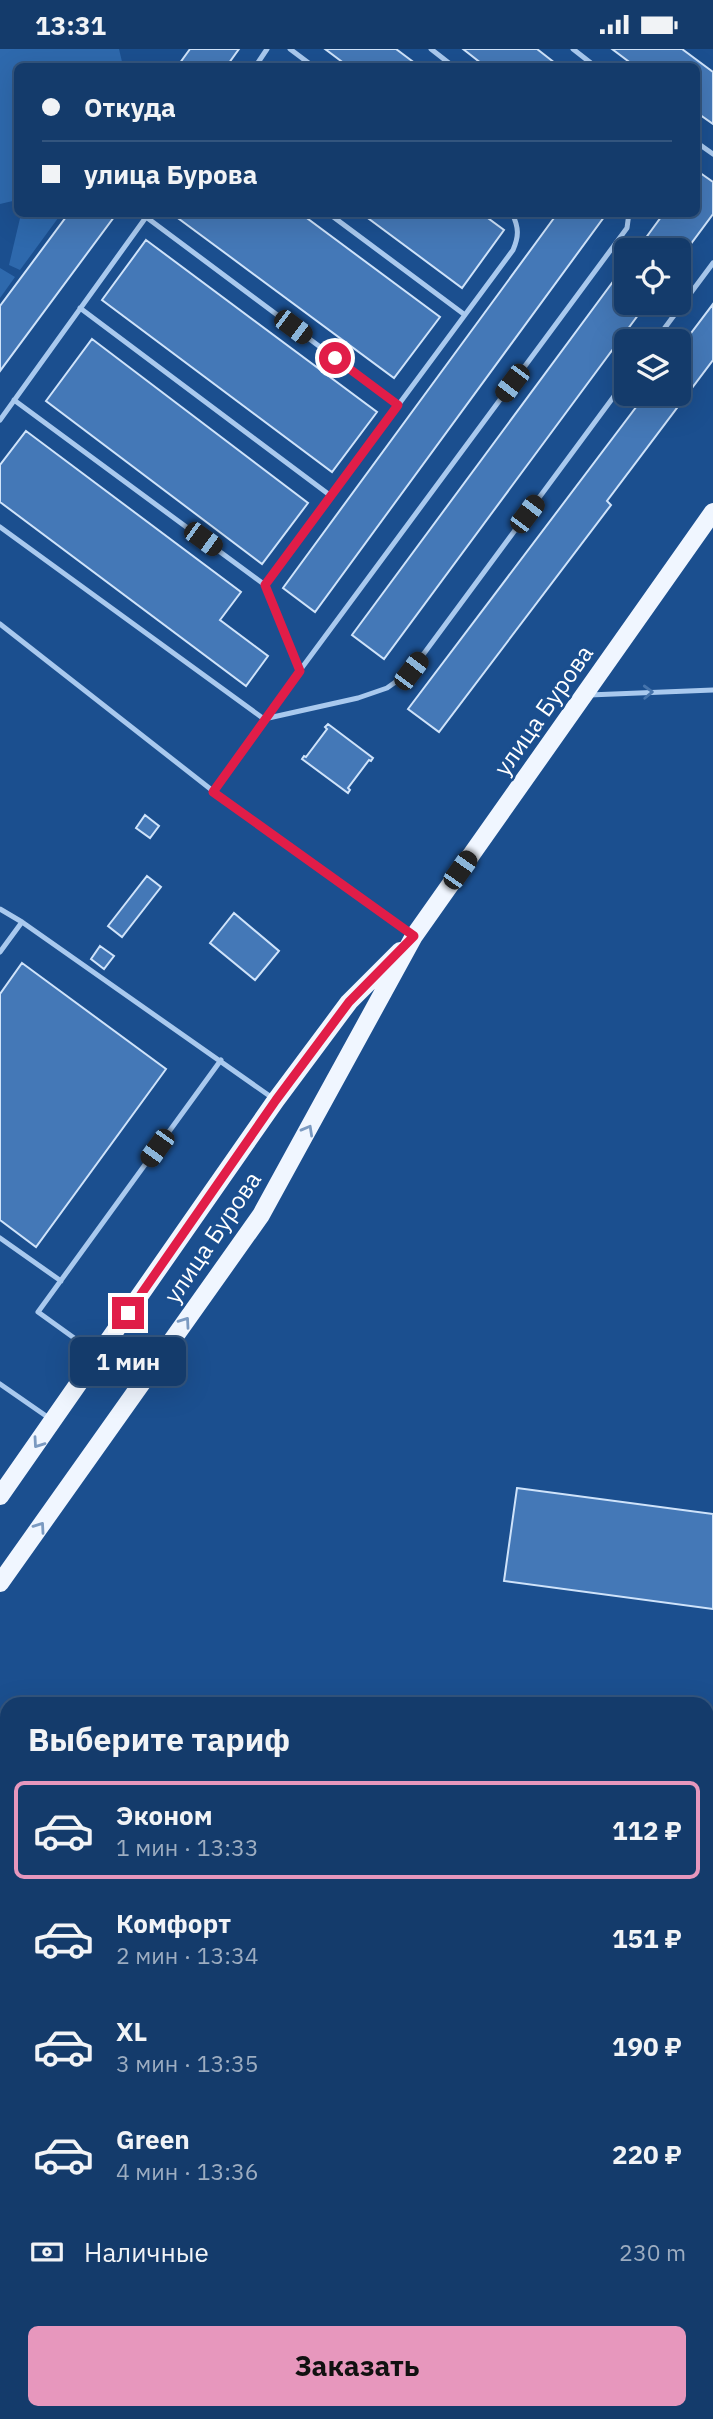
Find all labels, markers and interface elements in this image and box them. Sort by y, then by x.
text: 13:31 [35,8,106,42]
text: Откуда [84,90,176,124]
text: улица Бурова [84,157,257,191]
map controls [614,238,691,406]
button: locate [614,238,691,315]
car [270,306,317,348]
button: layers [614,329,691,406]
route start [319,342,351,374]
car [491,360,534,406]
car [506,491,549,537]
car [180,518,227,560]
street label: улица Бурова [486,638,600,782]
car [390,648,433,694]
one-way arrow [643,685,654,700]
car [440,847,481,893]
car [137,1125,178,1171]
one-way arrow [300,1125,313,1138]
street label: улица Бурова [156,1165,268,1309]
route end [112,1297,144,1329]
one-way arrow [177,1317,190,1330]
callout: 1 мин [70,1337,186,1387]
text: 1 мин [96,1346,160,1376]
one-way arrow [33,1435,46,1448]
one-way arrow [31,1522,44,1535]
text: Выберите тариф [28,1718,290,1760]
text: Эконом [116,1798,213,1832]
icon: car [32,1799,95,1862]
text: 112 ₽ [612,1813,682,1847]
text: 1 мин · 13:33 [116,1832,259,1862]
text: Комфорт [116,1906,231,1940]
icon: car [32,1907,95,1970]
text: 151 ₽ [612,1921,682,1955]
text: 2 мин · 13:34 [116,1940,259,1970]
text: XL [116,2014,147,2048]
icon: car [32,2015,95,2078]
text: 190 ₽ [612,2029,682,2063]
text: 3 мин · 13:35 [116,2048,259,2078]
text: Green [116,2122,190,2156]
icon: car [32,2123,95,2186]
text: 220 ₽ [612,2137,682,2171]
text: 4 мин · 13:36 [116,2156,259,2186]
icon: cash [28,2233,66,2271]
text: Наличные [84,2235,209,2269]
text: 230 m [619,2237,686,2267]
button: Заказать [28,2326,686,2406]

